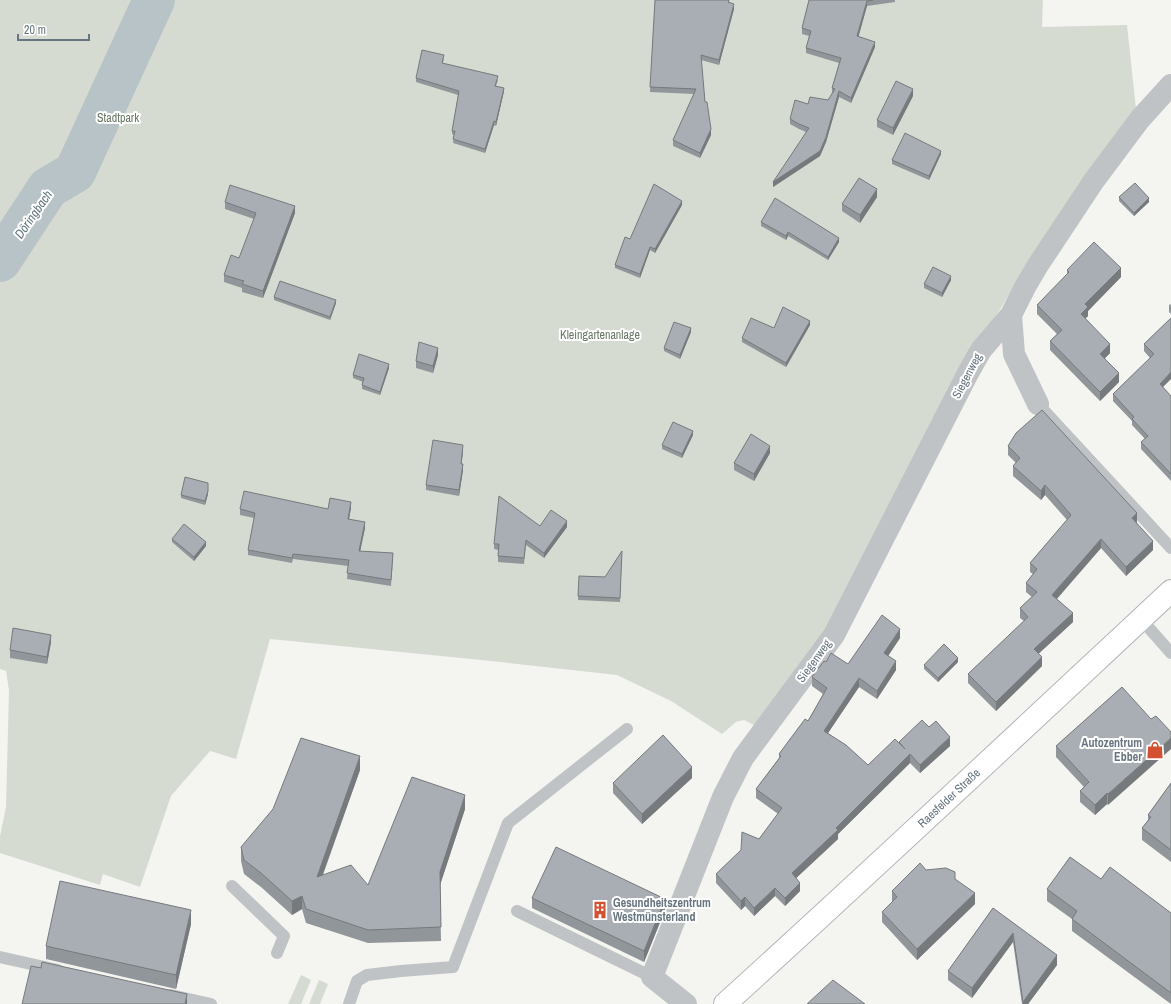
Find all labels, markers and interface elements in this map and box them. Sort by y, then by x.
scale bar [18,16,89,42]
text: 20 m [24,22,46,38]
park label: Stadtpark [97,110,139,126]
water label: Döringbach [11,187,56,242]
park label: Kleingartenanlage [560,327,640,343]
street label: Siegenweg [948,350,986,401]
street label: Siegenweg [793,636,835,686]
place label: Autozentrum Ebber [1081,735,1142,765]
shop icon: Autozentrum Ebber [1145,740,1165,760]
street label: Raesfelder Straße [914,765,984,831]
place label: Gesundheitszentrum Westmünsterland [613,895,711,925]
building icon: Gesundheitszentrum Westmünsterland [590,900,610,920]

